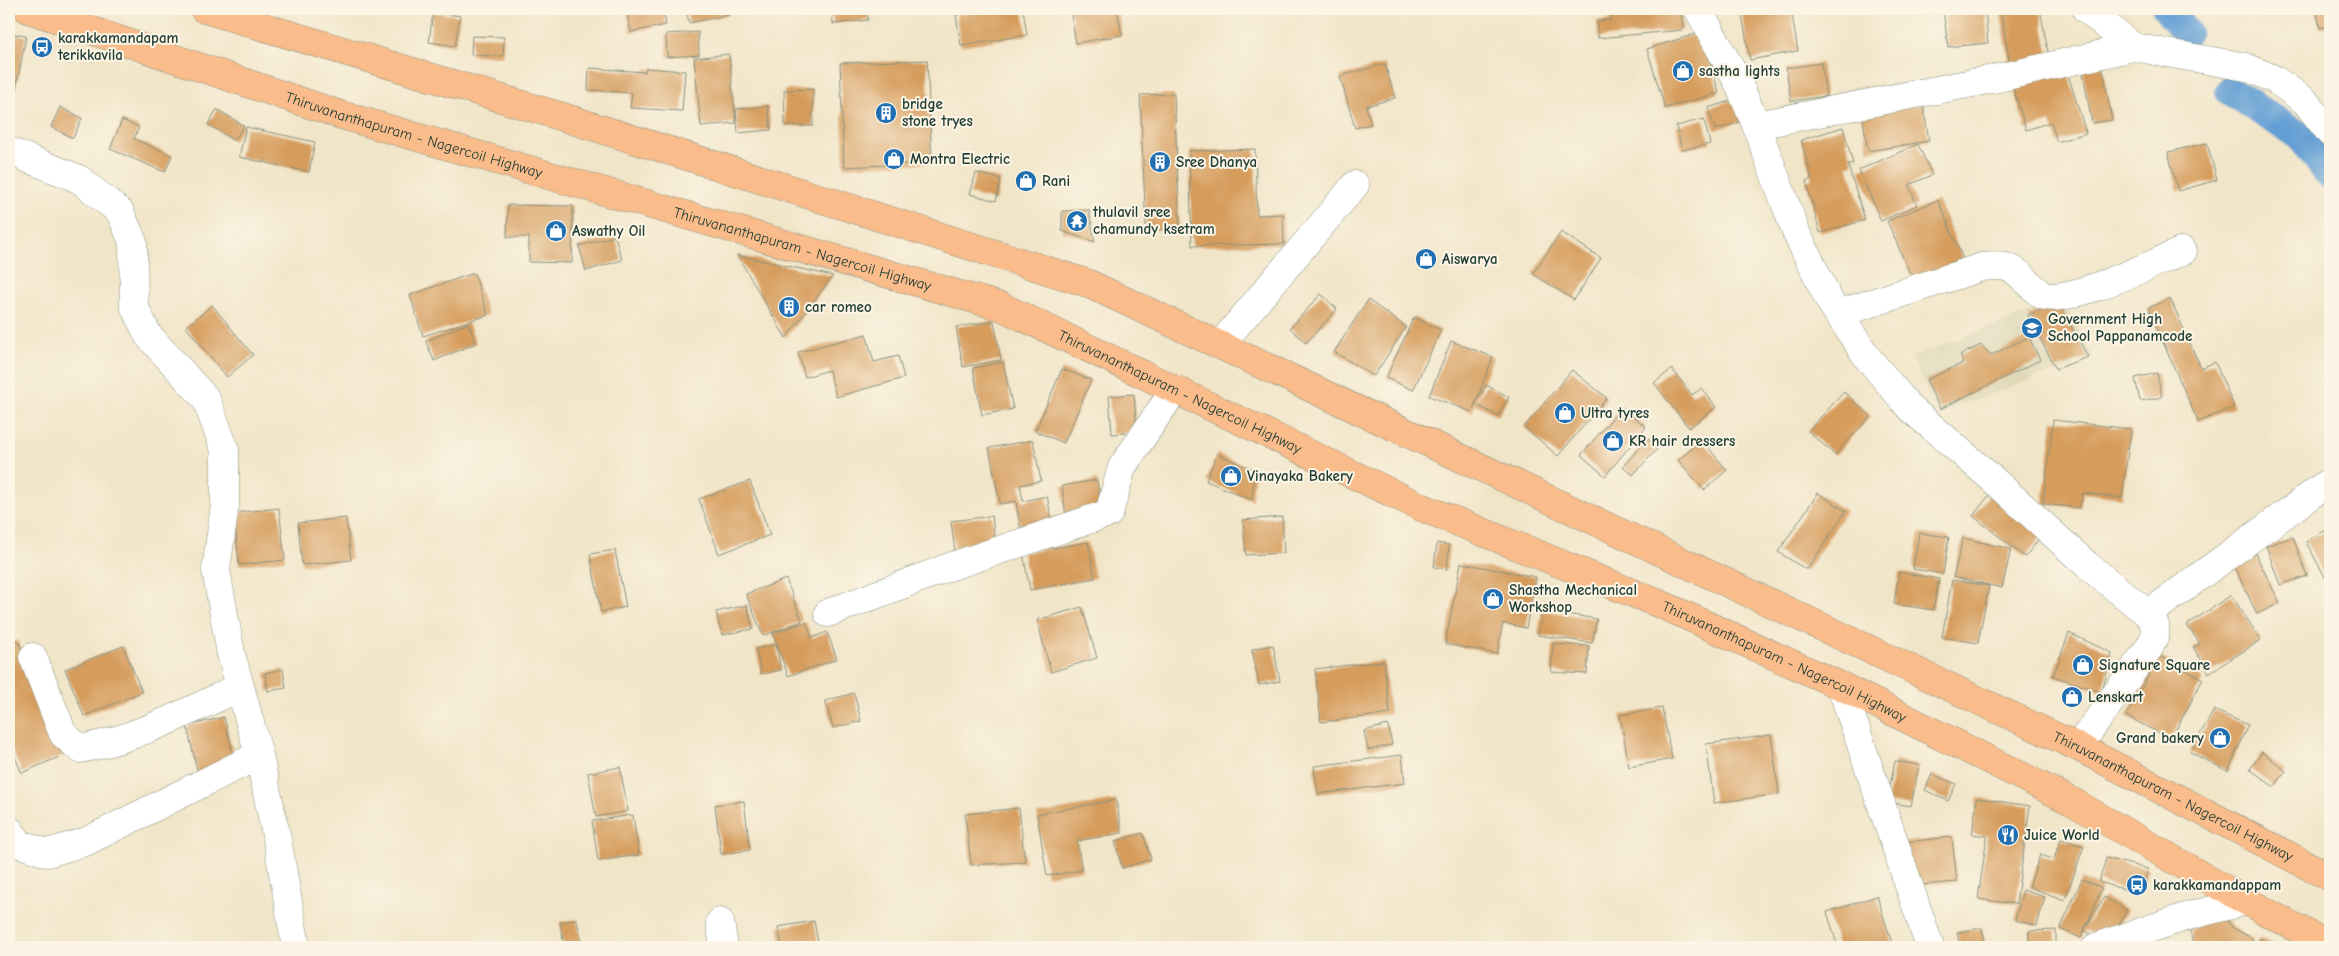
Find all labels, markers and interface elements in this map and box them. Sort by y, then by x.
place label: karakkamandapam terikkavila [57,29,179,64]
bus stop icon: karakkamandapam terikkavila [30,35,54,59]
shop icon: sastha lights [1671,59,1695,83]
place label: sastha lights [1699,62,1780,80]
street label: Thiruvananthapuram - Nagercoil Highway [283,88,545,182]
place label: bridge stone tryes [902,95,973,130]
building icon: bridge stone tryes [874,101,898,125]
shop icon: Montra Electric [882,147,906,171]
place label: Montra Electric [910,150,1010,168]
building icon: Sree Dhanya [1148,150,1172,174]
place label: Sree Dhanya [1176,153,1257,171]
shop icon: Rani [1014,169,1038,193]
place label: Rani [1042,172,1070,190]
street label: Thiruvananthapuram - Nagercoil Highway [671,203,934,295]
place label: thulavil sree chamundy ksetram [1092,203,1215,238]
temple icon: thulavil sree chamundy ksetram [1065,209,1089,233]
shop icon: Aswathy Oil [544,219,568,243]
place label: Aswathy Oil [572,222,645,240]
shop icon: Aiswarya [1414,247,1438,271]
place label: Aiswarya [1442,250,1498,268]
building icon: car romeo [777,295,801,319]
place label: car romeo [805,298,872,316]
place label: Government High School Pappanamcode [2048,310,2192,345]
school or university icon: Government High School Pappanamcode [2020,316,2044,340]
street label: Thiruvananthapuram - Nagercoil Highway [1055,326,1305,458]
shop icon: Ultra tyres [1553,401,1577,425]
place label: Ultra tyres [1581,404,1649,422]
shop icon: KR hair dressers [1601,429,1625,453]
place label: KR hair dressers [1629,432,1735,450]
shop icon: Vinayaka Bakery [1219,464,1243,488]
place label: Vinayaka Bakery [1247,467,1353,485]
place label: Shastha Mechanical Workshop [1509,581,1637,616]
shop icon: Shastha Mechanical Workshop [1481,587,1505,611]
street label: Thiruvananthapuram - Nagercoil Highway [1660,597,1910,726]
shop icon: Signature Square [2071,653,2095,677]
place label: Signature Square [2099,656,2210,674]
shop icon: Lenskart [2060,685,2084,709]
place label: Lenskart [2088,688,2144,706]
shop icon: Grand bakery [2208,726,2232,750]
street label: Thiruvananthapuram - Nagercoil Highway [2050,728,2297,866]
place label: Grand bakery [2116,729,2204,747]
restaurant icon: Juice World [1996,823,2020,847]
place label: Juice World [2024,826,2100,844]
bus stop icon: karakkamandappam [2125,873,2149,897]
place label: karakkamandappam [2153,876,2281,894]

